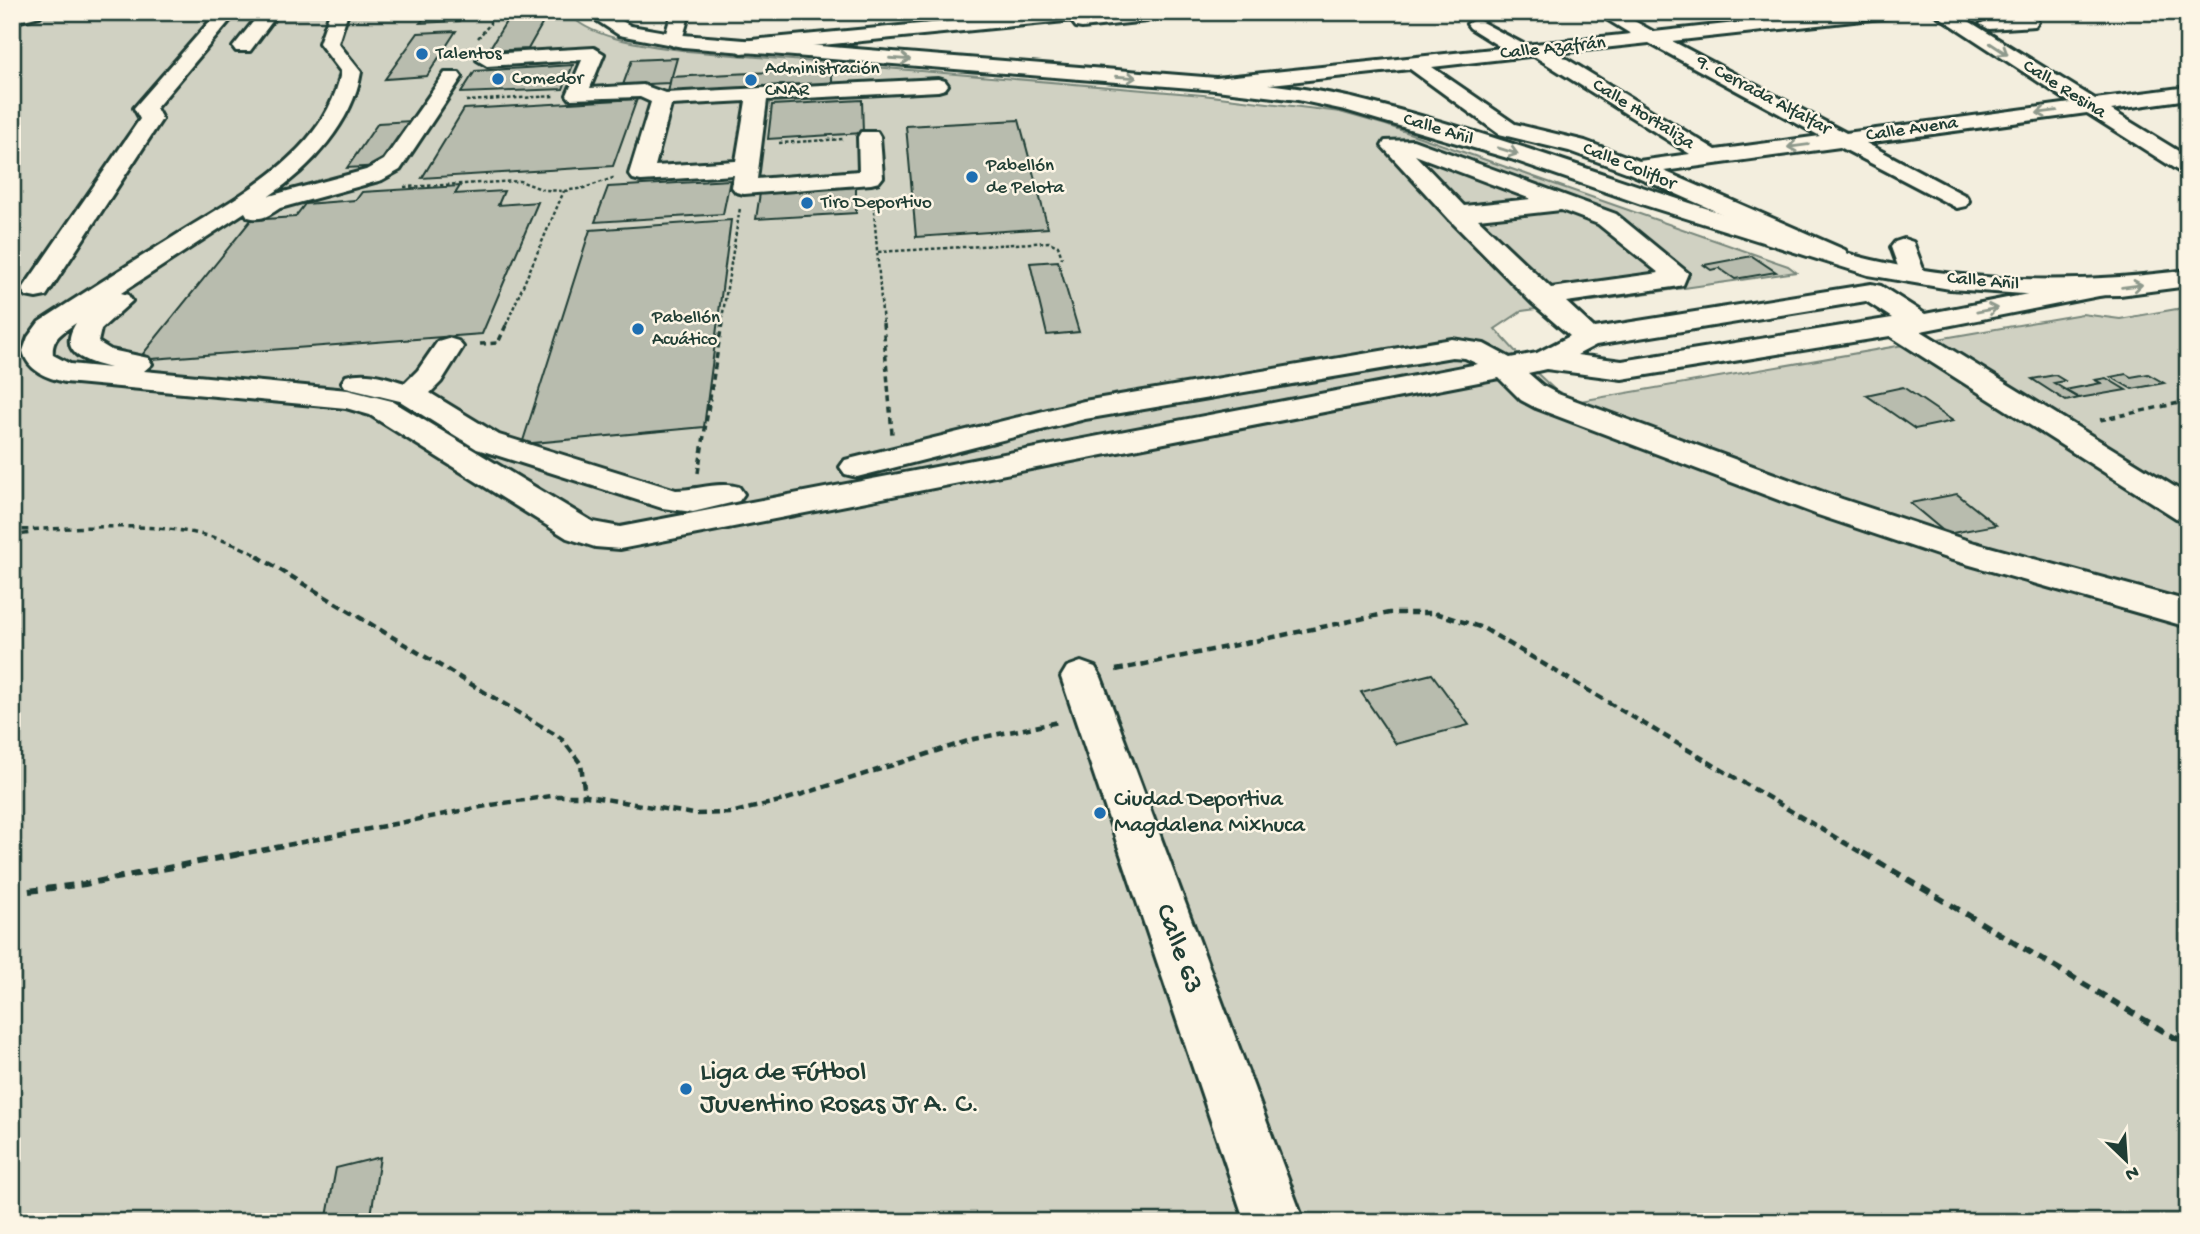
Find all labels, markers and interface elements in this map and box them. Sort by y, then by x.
street label: Calle Azafrán [1499,32,1607,66]
one-way arrow [1988,42,2008,56]
place label: Talentos [435,43,502,66]
marker: Talentos [414,46,430,62]
street label: 9. Cerrada Alfalfar [1691,50,1836,142]
one-way arrow [888,53,910,66]
street label: Calle Resina [2018,55,2111,125]
place label: Administración CNAR [765,58,880,103]
place label: Comedor [512,68,585,91]
marker: Comedor [490,71,506,87]
one-way arrow [1115,71,1137,84]
marker: Administración CNAR [743,72,759,88]
street label: Calle Hortaliza [1588,74,1700,156]
one-way arrow [2036,105,2059,118]
street label: Calle Añil [1400,108,1476,152]
street label: Calle Avena [1865,112,1961,148]
street label: Calle Coliflor [1579,138,1681,197]
one-way arrow [1787,139,1809,152]
one-way arrow [1497,145,1519,158]
place label: Pabellón de Pelota [985,155,1066,200]
marker: Pabellón de Pelota [964,169,980,185]
place label: Tiro Deportivo [820,192,932,215]
marker: Tiro Deportivo [799,195,815,211]
street label: Calle Añil [1946,267,2020,297]
one-way arrow [2120,279,2143,292]
one-way arrow [1975,302,1998,316]
place label: Pabellón Acuático [651,307,720,352]
marker: Pabellón Acuático [630,321,646,337]
place label: Ciudad Deportiva Magdalena Mixhuca [1114,787,1306,840]
marker: Ciudad Deportiva Magdalena Mixhuca [1092,805,1108,821]
street label: Calle 63 [1147,900,1209,998]
place label: Liga de Fútbol Juventino Rosas Jr A. C. [700,1057,979,1122]
marker: Liga de Fútbol Juventino Rosas Jr A. C. [678,1081,694,1097]
north arrow [2092,1126,2162,1196]
text: N [2121,1159,2142,1185]

